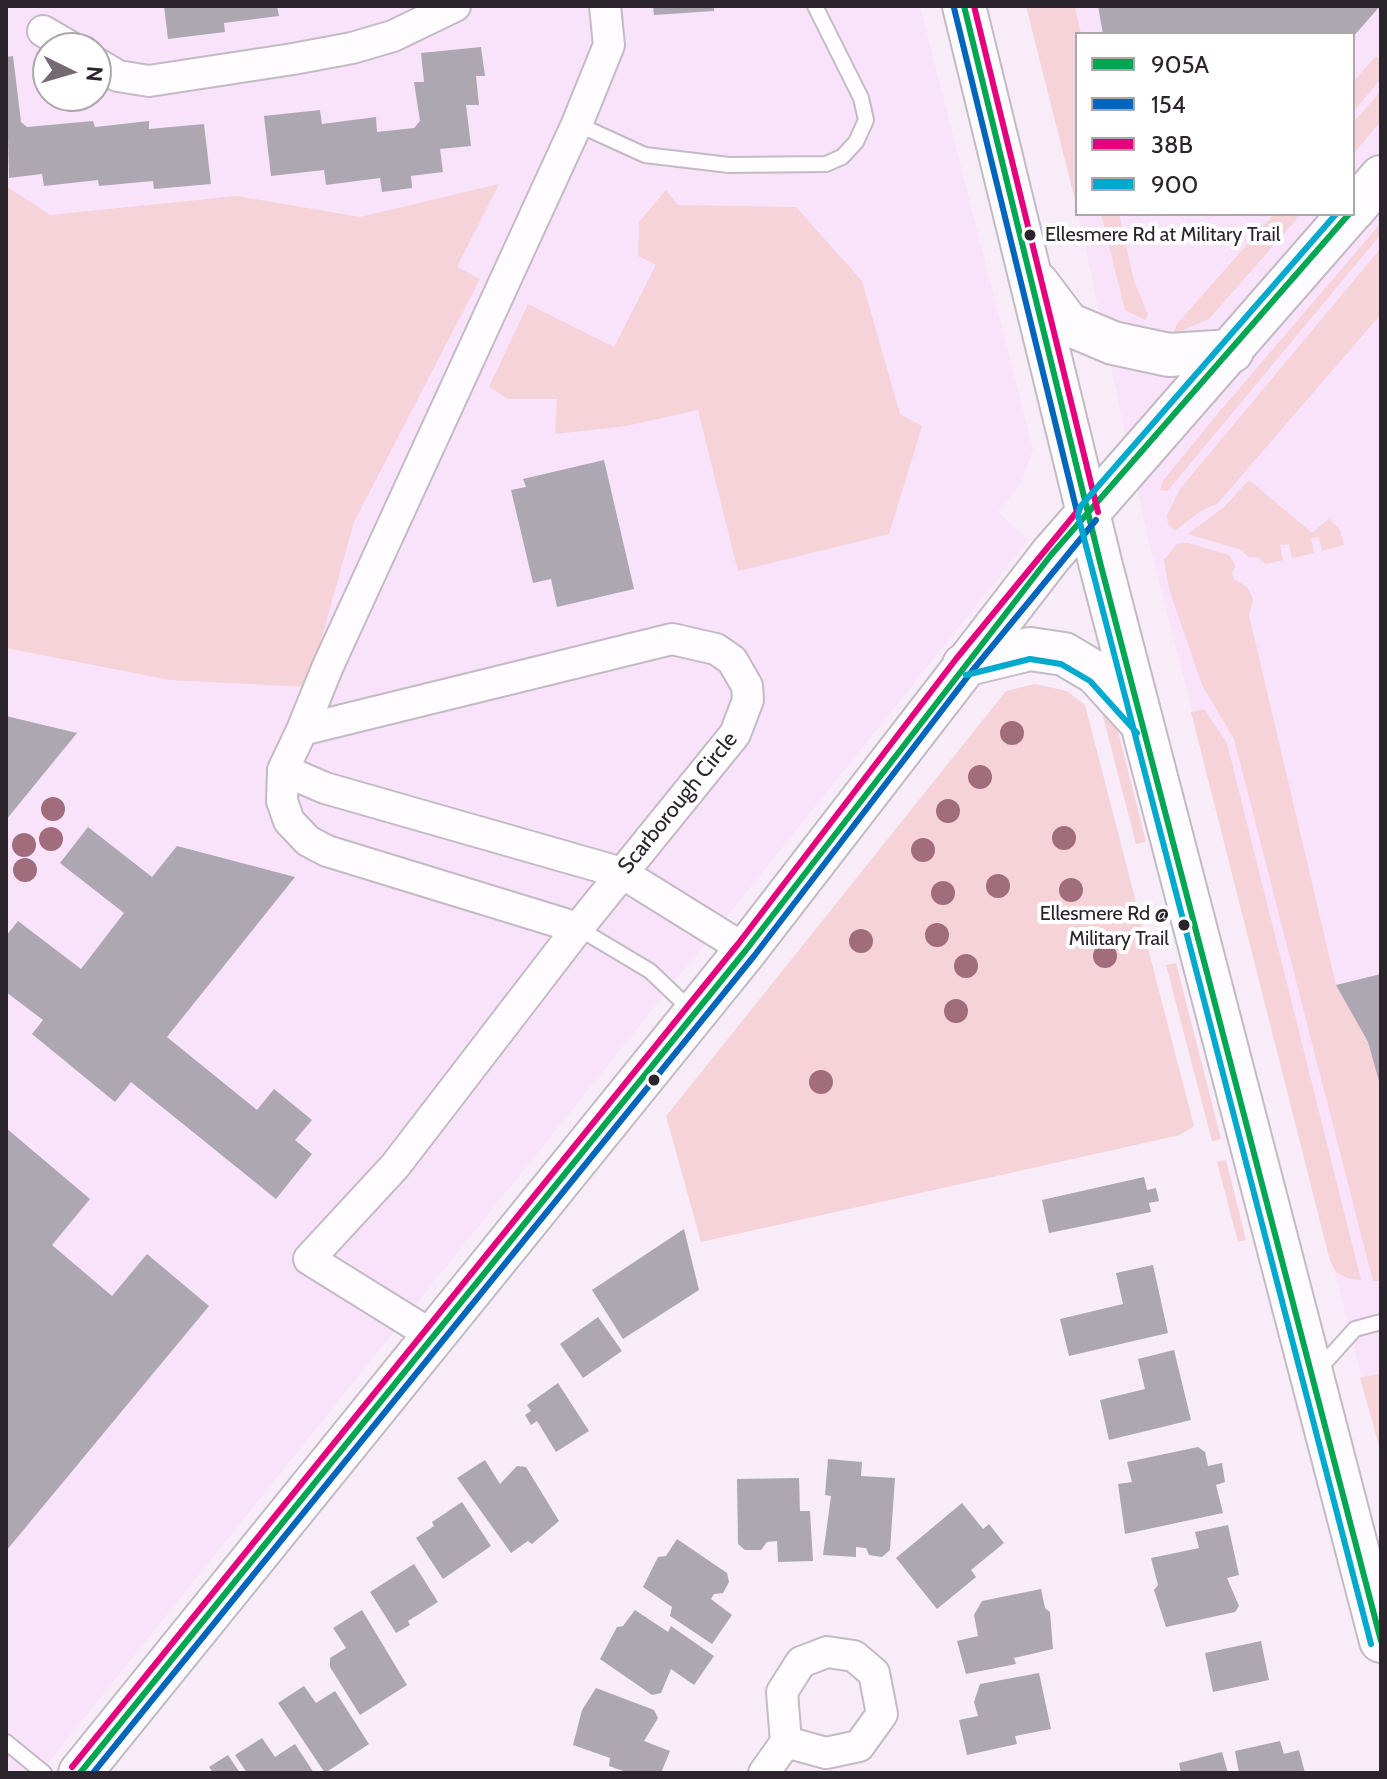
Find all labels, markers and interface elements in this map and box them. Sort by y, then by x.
north arrow [32,32,112,112]
legend [1075,32,1355,216]
text: 905A [1151,50,1209,79]
text: N [80,65,109,83]
text: 154 [1151,90,1186,119]
text: 38B [1151,130,1193,159]
text: 900 [1151,170,1198,199]
place label: Ellesmere Rd at Military Trail [1045,223,1281,247]
marker: Ellesmere Rd at Military Trail [1022,227,1038,243]
street label: Scarborough Circle [613,727,743,879]
place label: Ellesmere Rd @ Military Trail [1040,902,1169,949]
marker: Ellesmere Rd @ Military Trail [1176,917,1192,933]
unlabelled marker [646,1072,662,1088]

